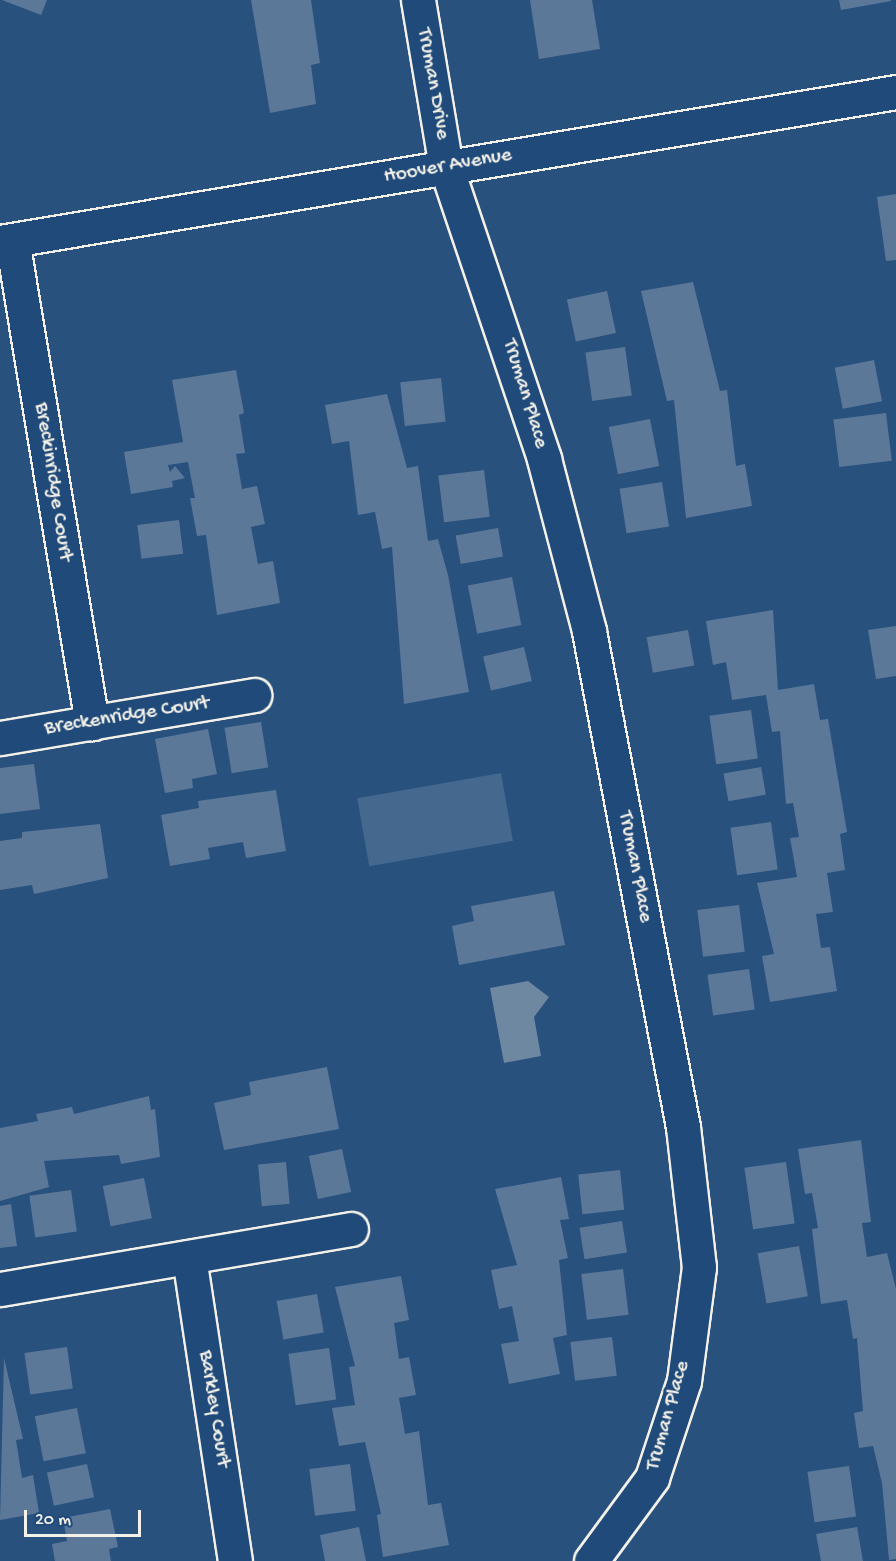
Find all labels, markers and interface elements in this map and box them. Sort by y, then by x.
street label: Truman Drive [410,26,454,142]
street label: Hoover Avenue [382,143,514,191]
street label: Truman Place [495,336,553,452]
street label: Breckinridge Court [27,401,77,563]
street label: Breckenridge Court [43,692,211,742]
street label: Truman Place [611,809,657,925]
street label: Barkley Court [191,1349,235,1469]
street label: Truman Place [641,1358,697,1474]
scale bar [27,1498,144,1536]
text: 20 m [35,1510,71,1531]

